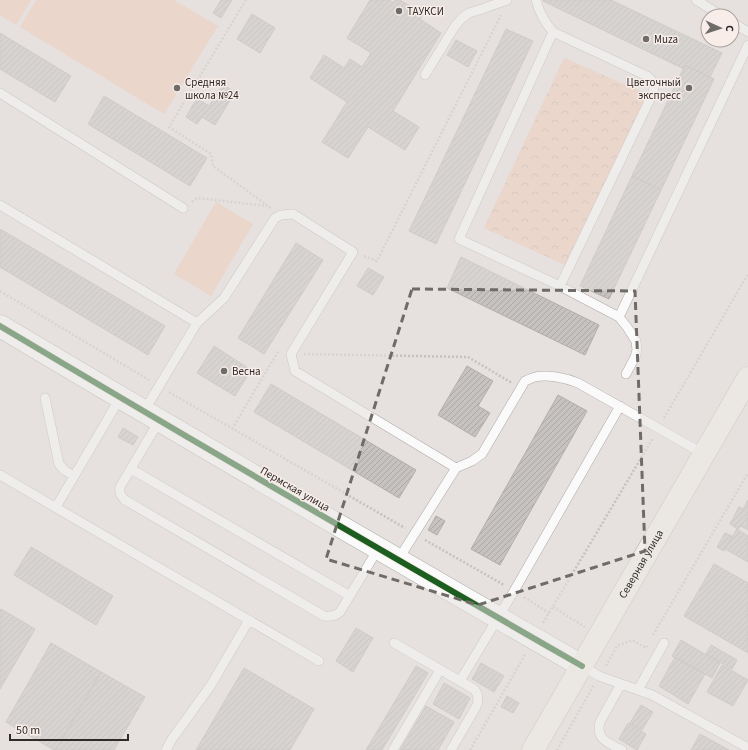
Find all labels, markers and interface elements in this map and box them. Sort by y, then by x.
place label: ТАУКСИ [407,4,444,19]
marker: ТАУКСИ [394,6,404,16]
north arrow [700,8,740,48]
text: С [722,25,737,33]
place label: Muza [654,32,678,47]
marker: Muza [641,34,651,44]
place label: Средняя школа №24 [185,75,239,103]
place label: Цветочный экспресс [627,75,681,103]
marker: Средняя школа №24 [172,83,182,93]
marker: Цветочный экспресс [684,83,694,93]
place label: Весна [232,364,261,379]
marker: Весна [219,366,229,376]
street label: Пермская улица [257,463,333,515]
street label: Северная улица [615,527,666,601]
scale bar [10,716,128,742]
text: 50 m [16,722,40,739]

